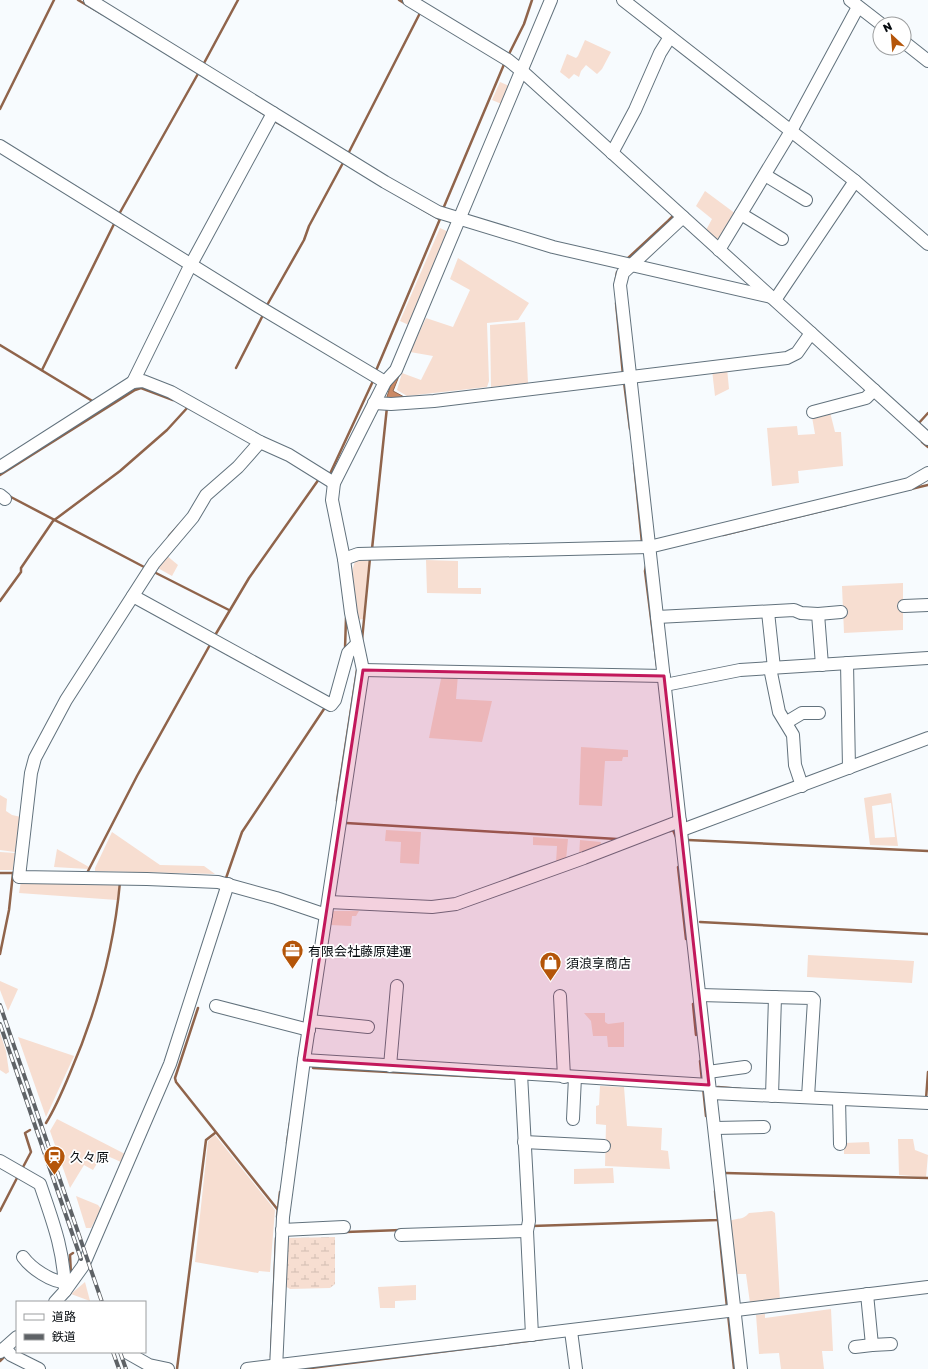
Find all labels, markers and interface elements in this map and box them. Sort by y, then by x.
north arrow [872,16,912,56]
text: N [881,19,894,34]
office icon: 有限会社藤原建運 [280,938,306,971]
place label: 有限会社藤原建運 [308,943,412,959]
shop icon: 須浪享商店 [537,950,563,983]
place label: 須浪享商店 [566,955,631,971]
station icon: 久々原 [42,1144,68,1177]
place label: 久々原 [70,1149,109,1165]
legend [16,1301,146,1353]
text: 道路 [52,1309,76,1324]
text: 鉄道 [52,1329,76,1344]

